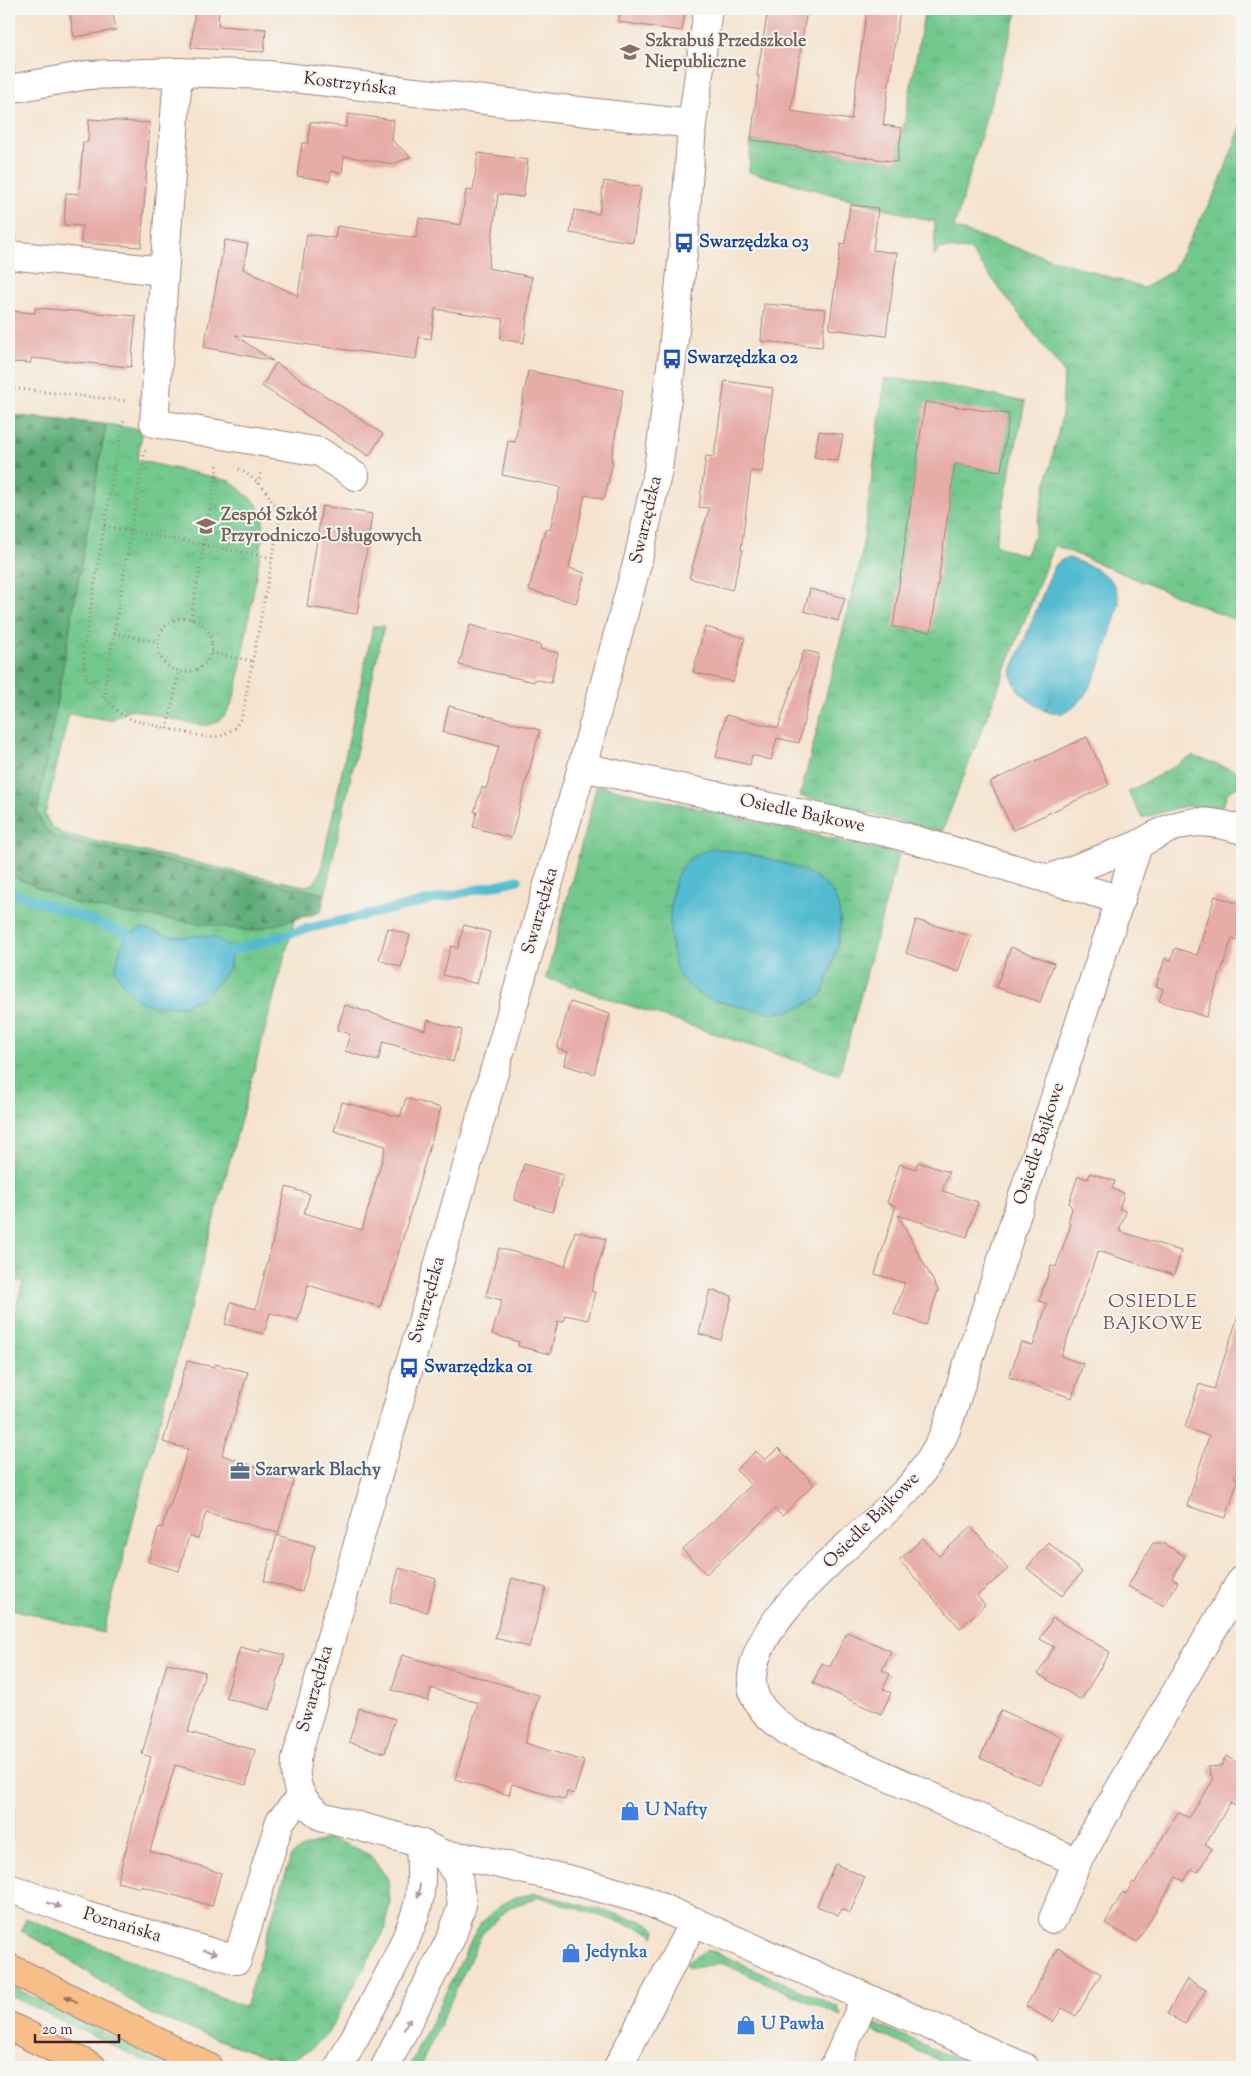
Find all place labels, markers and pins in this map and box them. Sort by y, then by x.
place label: Szkrabuś Przedszkole Niepubliczne [645,29,807,76]
school or university icon: Szkrabuś Przedszkole Niepubliczne [619,41,641,63]
place label: Swarzędzka 03 [699,230,809,256]
bus stop icon: Swarzędzka 03 [673,232,695,254]
place label: Swarzędzka 02 [687,346,798,372]
bus stop icon: Swarzędzka 02 [661,348,683,370]
place label: Zespół Szkół Przyrodniczo-Usługowych [221,503,423,550]
school or university icon: Zespół Szkół Przyrodniczo-Usługowych [195,515,217,537]
place label: Swarzędzka 01 [424,1355,533,1381]
bus stop icon: Swarzędzka 01 [398,1357,420,1379]
place label: Szarwark Blachy [255,1458,381,1484]
office icon: Szarwark Blachy [229,1460,251,1482]
place label: U Nafty [645,1798,707,1824]
shop icon: U Nafty [619,1800,641,1822]
place label: Jedynka [584,1940,648,1966]
shop icon: Jedynka [560,1942,582,1964]
place label: U Pawła [761,2012,825,2038]
shop icon: U Pawła [735,2014,757,2036]

